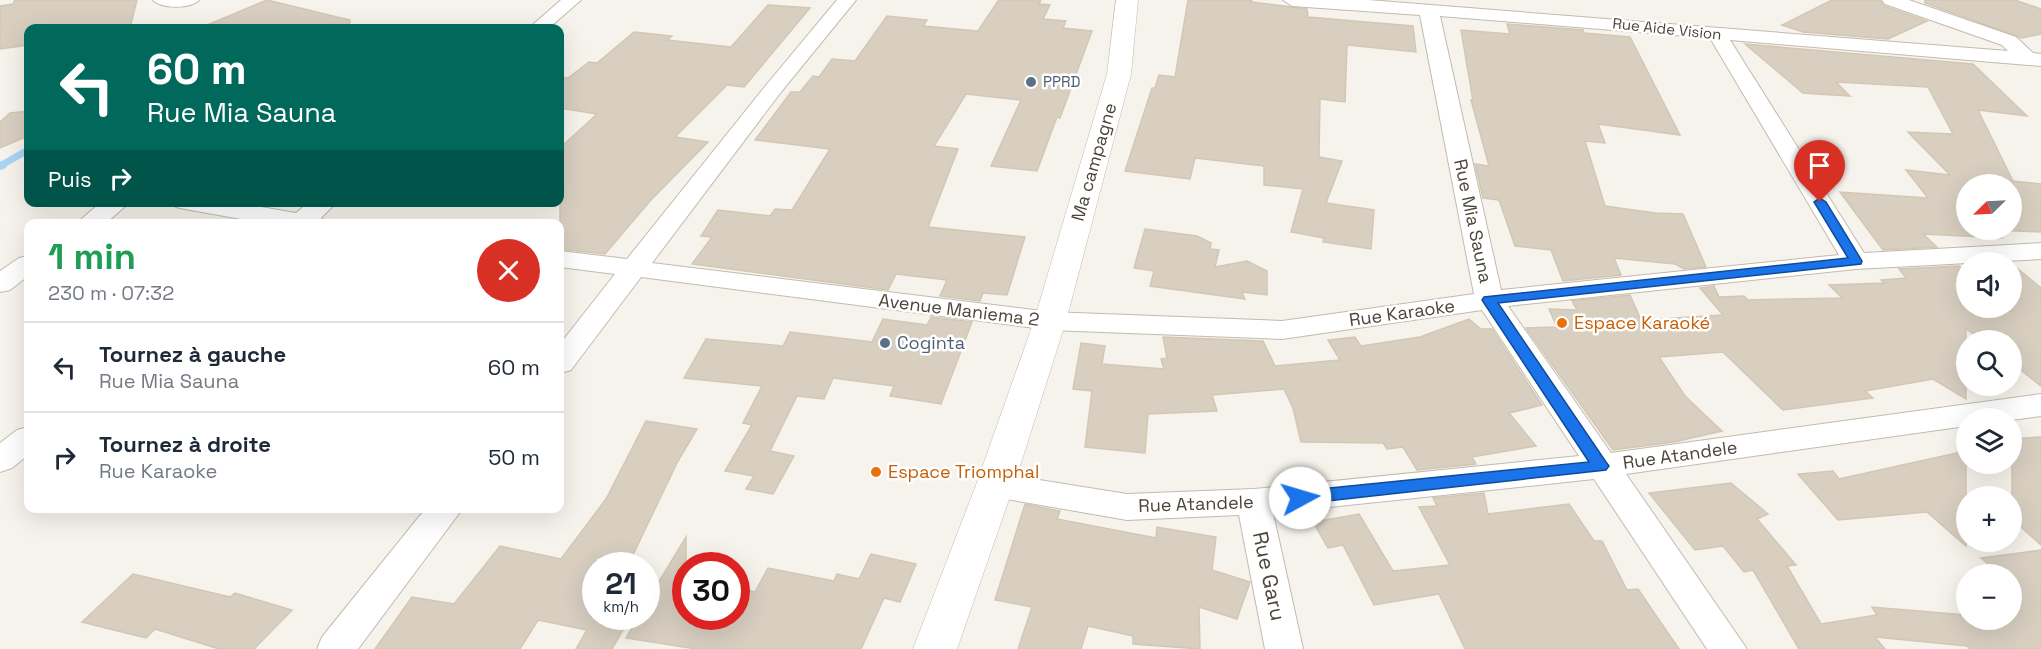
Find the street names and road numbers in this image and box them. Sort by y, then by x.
street label: Rue Aide Vision [1612,13,1723,44]
street label: Ma campagne [1066,100,1121,224]
street label: Rue Mia Sauna [1449,157,1498,285]
street label: Avenue Maniema 2 [877,288,1041,331]
street label: Rue Karaoke [1348,294,1456,331]
street label: Rue Atandele [1621,435,1739,474]
street label: Rue Atandele [1138,490,1254,517]
street label: Rue Garu [1247,529,1292,623]

